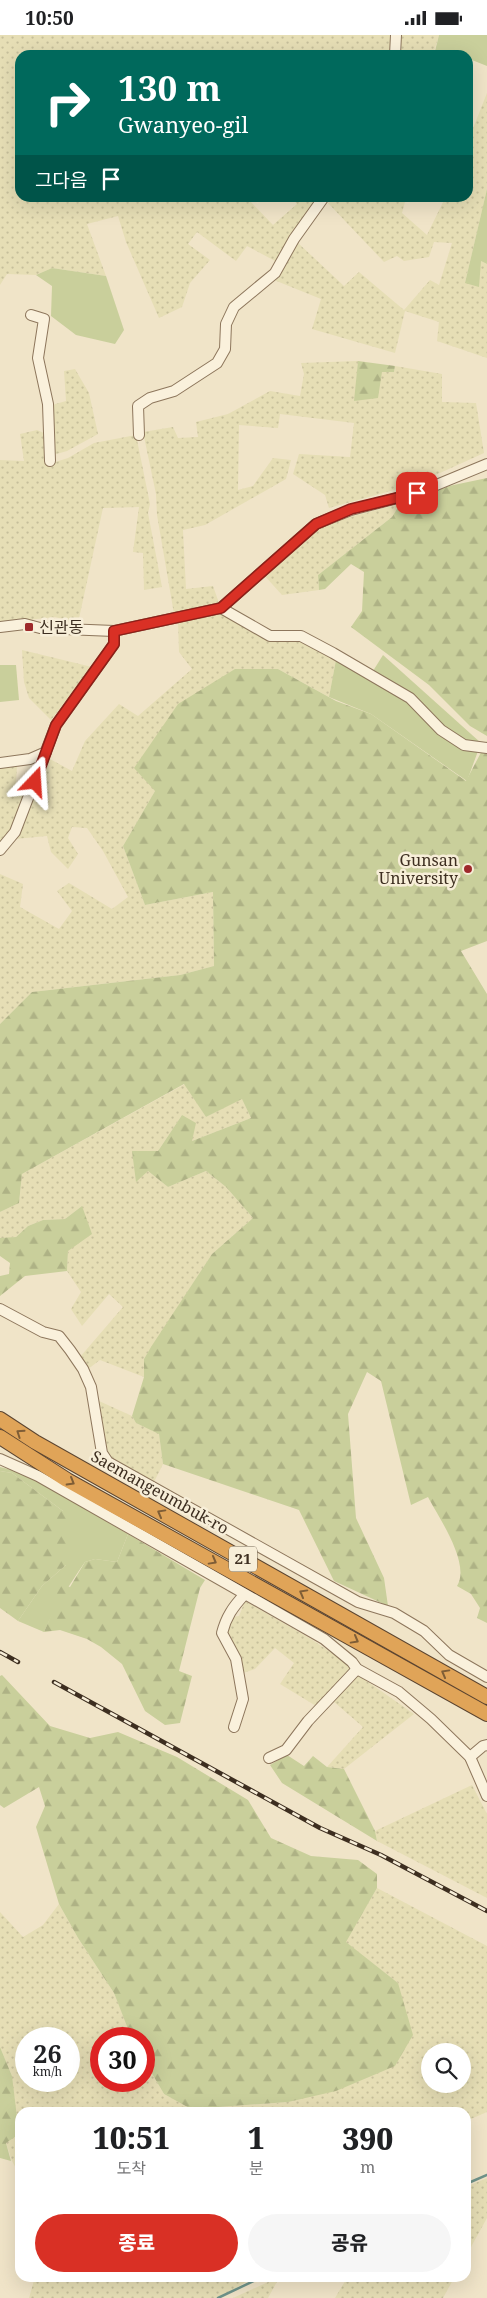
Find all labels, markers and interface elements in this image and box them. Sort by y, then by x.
text: 10:50 [25,5,74,31]
text: 130 m [118,64,221,111]
icon: right [35,70,100,135]
text: Gwanyeo-gil [118,109,248,139]
icon: arrive [97,165,125,193]
text: 그다음 [35,167,87,193]
pin [396,472,438,514]
icon: arrive [403,479,431,507]
place label: 신관동 [39,616,83,638]
marker: 신관동 [23,621,35,633]
position arrow [8,755,60,807]
place label: Gunsan University [379,849,459,889]
marker: Gunsan University [462,863,474,875]
one-way arrow [17,1429,26,1439]
street label: Saemangeumbuk-ro [87,1445,233,1539]
one-way arrow [65,1475,74,1485]
one-way arrow [158,1510,167,1520]
road number: 21 [229,1547,257,1571]
one-way arrow [207,1555,216,1565]
one-way arrow [299,1589,308,1599]
one-way arrow [349,1634,358,1644]
one-way arrow [441,1669,450,1679]
speed limit sign: 30 [90,2027,155,2092]
text: 26 [33,2036,62,2070]
map controls [421,2043,471,2093]
button: search [421,2043,471,2093]
text: km/h [33,2063,62,2080]
text: 10:51 [93,2117,170,2158]
text: 1 [248,2117,265,2158]
text: 390 [342,2118,393,2159]
text: m [360,2156,375,2178]
text: 도착 [117,2157,146,2179]
text: 분 [249,2157,264,2179]
button: 종료 [35,2214,238,2272]
button: 공유 [248,2214,451,2272]

